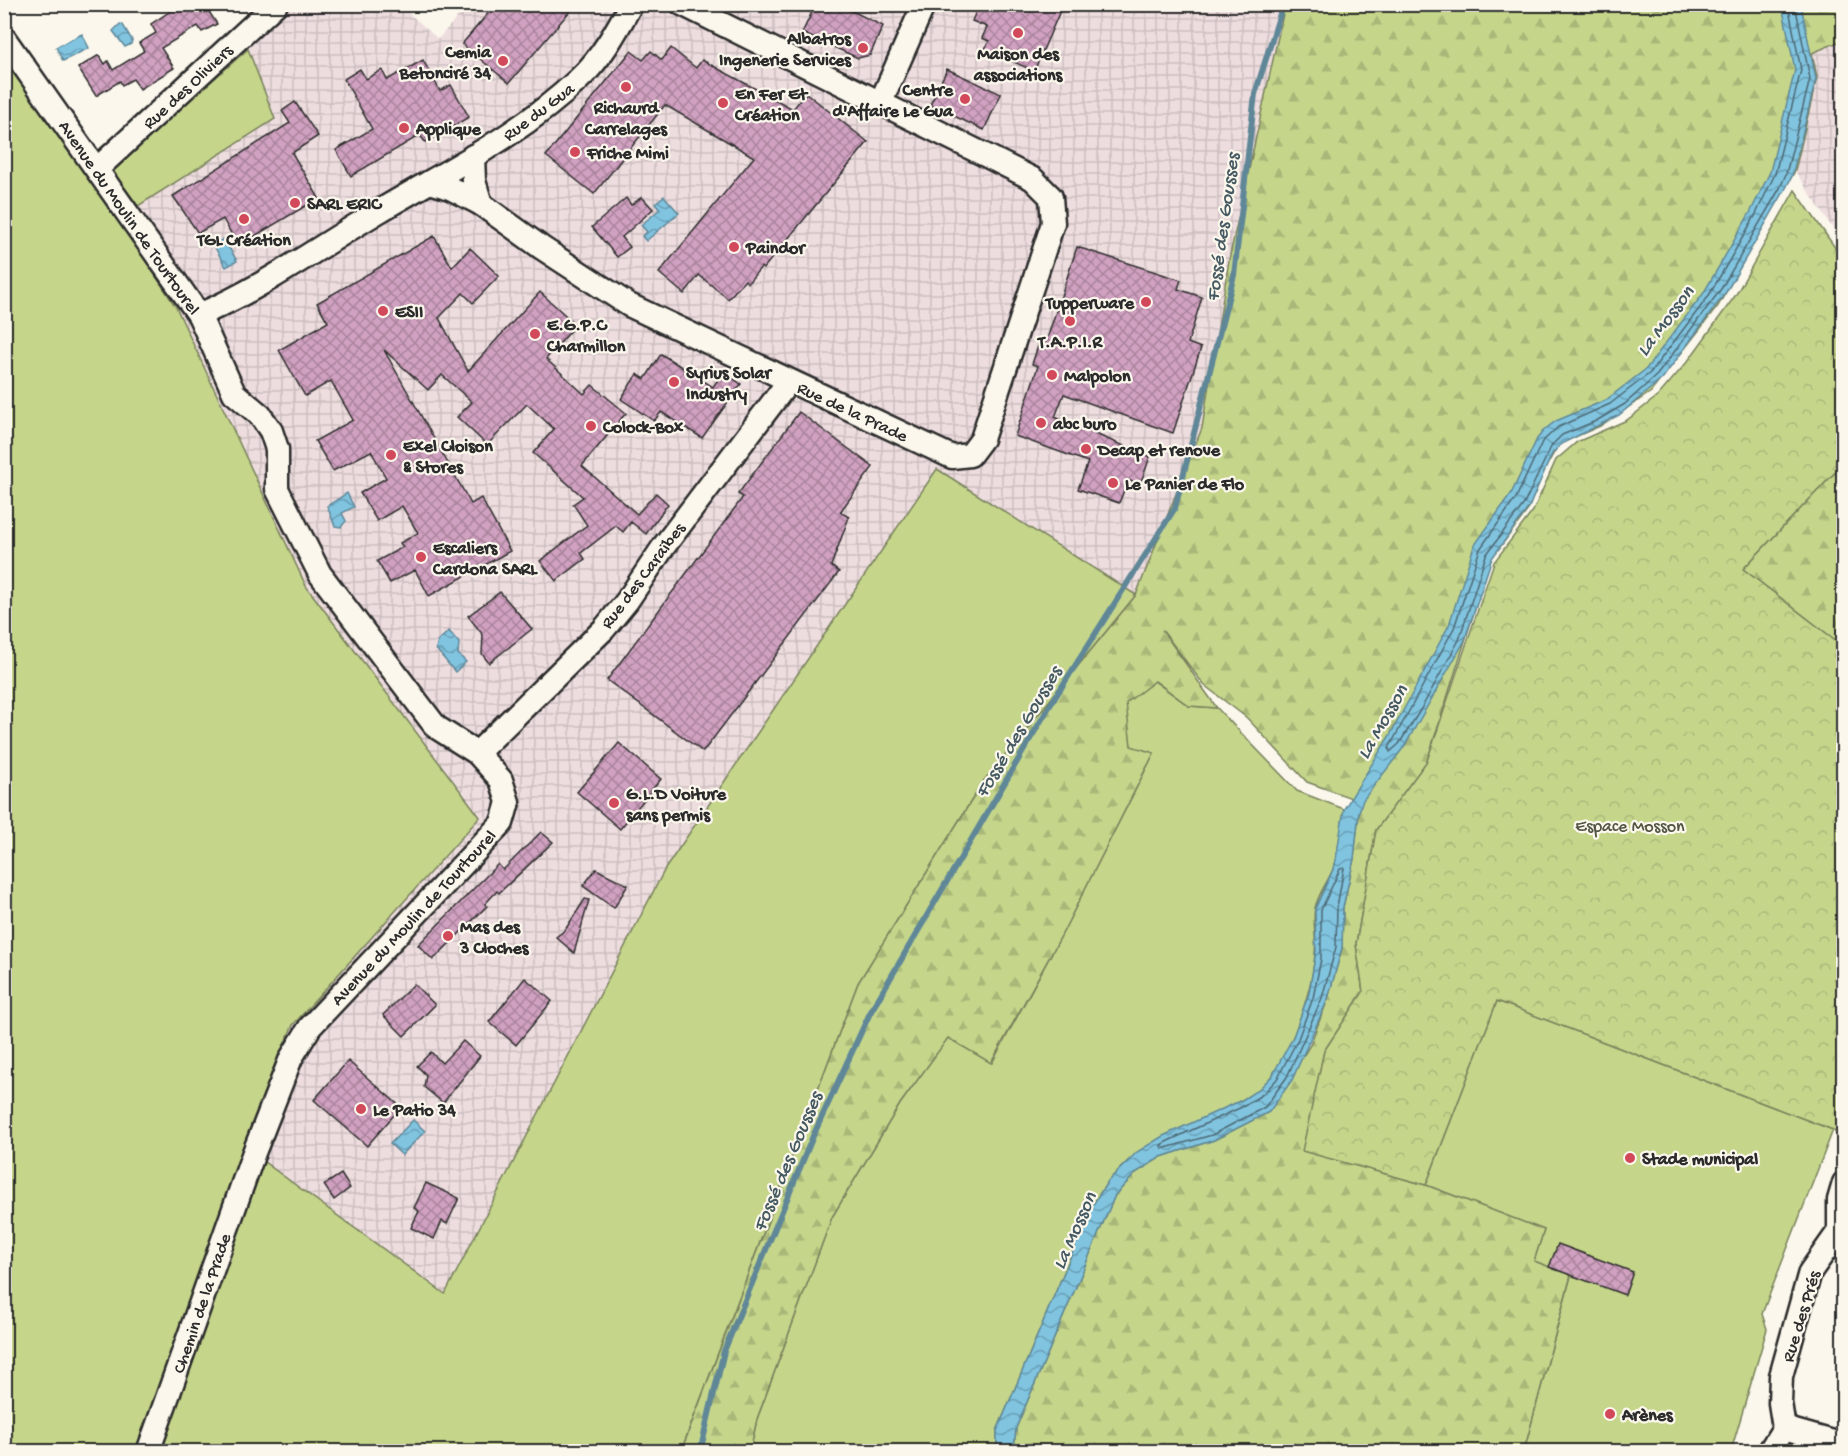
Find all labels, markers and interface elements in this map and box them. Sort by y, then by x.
marker: Maison des associations [1011,26,1025,40]
place label: Albatros Ingenerie Services [719,30,852,72]
street label: Rue des Oliviers [139,40,239,135]
marker: Albatros Ingenerie Services [856,41,870,55]
place label: Cemia Betonciré 34 [398,43,492,85]
place label: Maison des associations [973,45,1064,87]
marker: Cemia Betonciré 34 [496,54,510,68]
street label: Rue du Gua [499,79,580,147]
marker: Richaurd Carrelages [619,80,633,94]
place label: Centre d'Affaire Le Gua [832,81,954,123]
place label: En Fer Et Création [734,85,808,127]
marker: Centre d'Affaire Le Gua [958,92,972,106]
marker: En Fer Et Création [716,96,730,110]
place label: Richaurd Carrelages [584,99,668,141]
street label: Avenue du Moulin de Tourtourel [53,117,203,320]
place label: Applique [415,120,481,141]
marker: Applique [397,121,411,135]
place label: Friche Mimi [586,144,669,165]
marker: Friche Mimi [568,145,582,159]
water label: Fossé des Gousses [1203,150,1246,303]
place label: SARL ERIC [307,195,383,216]
marker: SARL ERIC [288,196,302,210]
marker: TGL Création [237,212,251,226]
place label: TGL Création [195,231,291,252]
place label: Paindor [745,239,807,260]
marker: Paindor [727,240,741,254]
water label: La Mosson [1633,282,1701,362]
place label: Tupperware [1044,294,1135,315]
marker: Tupperware [1139,295,1153,309]
place label: ESII [395,303,423,324]
marker: ESII [376,304,390,318]
marker: T.A.P.I.R [1063,314,1077,328]
place label: E.G.P.C Charmillon [546,316,626,358]
marker: E.G.P.C Charmillon [528,327,542,341]
place label: T.A.P.I.R [1036,333,1103,354]
place label: Syrius Solar Industry [686,364,773,406]
place label: Malpolon [1064,367,1131,388]
marker: Malpolon [1045,368,1059,382]
marker: Syrius Solar Industry [667,375,681,389]
street label: Rue de la Prade [793,378,911,448]
place label: abc buro [1052,415,1117,436]
marker: abc buro [1034,416,1048,430]
place label: Colock-Box [602,418,684,439]
marker: Colock-Box [584,419,598,433]
place label: Exel Cloison & Stores [403,437,493,479]
place label: Decap et renove [1096,441,1221,462]
marker: Decap et renove [1079,442,1093,456]
marker: Exel Cloison & Stores [384,448,398,462]
place label: Le Panier de Flo [1125,475,1245,496]
marker: Le Panier de Flo [1106,476,1120,490]
street label: Rue des Caraïbes [597,518,692,634]
place label: Escaliers Cardona SARL [432,539,538,581]
marker: Escaliers Cardona SARL [414,550,428,564]
water label: Fossé des Gousses [972,661,1069,803]
water label: La Mosson [1354,681,1415,764]
place label: G.L.D Voiture sans permis [626,785,727,827]
marker: G.L.D Voiture sans permis [607,796,621,810]
park label: Espace Mosson [1575,817,1685,838]
street label: Avenue du Moulin de Tourtourel [328,826,502,1011]
place label: Mas des 3 Cloches [459,918,530,960]
marker: Mas des 3 Cloches [441,929,455,943]
water label: Fossé des Gousses [749,1088,830,1236]
place label: Le Patio 34 [373,1101,456,1122]
marker: Le Patio 34 [354,1102,368,1116]
place label: Stade municipal [1642,1150,1758,1171]
marker: Stade municipal [1623,1151,1637,1165]
water label: La Mosson [1049,1189,1104,1274]
street label: Chemin de la Prade [170,1230,237,1377]
street label: Rue des Prés [1779,1267,1827,1365]
place label: Arènes [1621,1406,1674,1427]
marker: Arènes [1603,1407,1617,1421]

